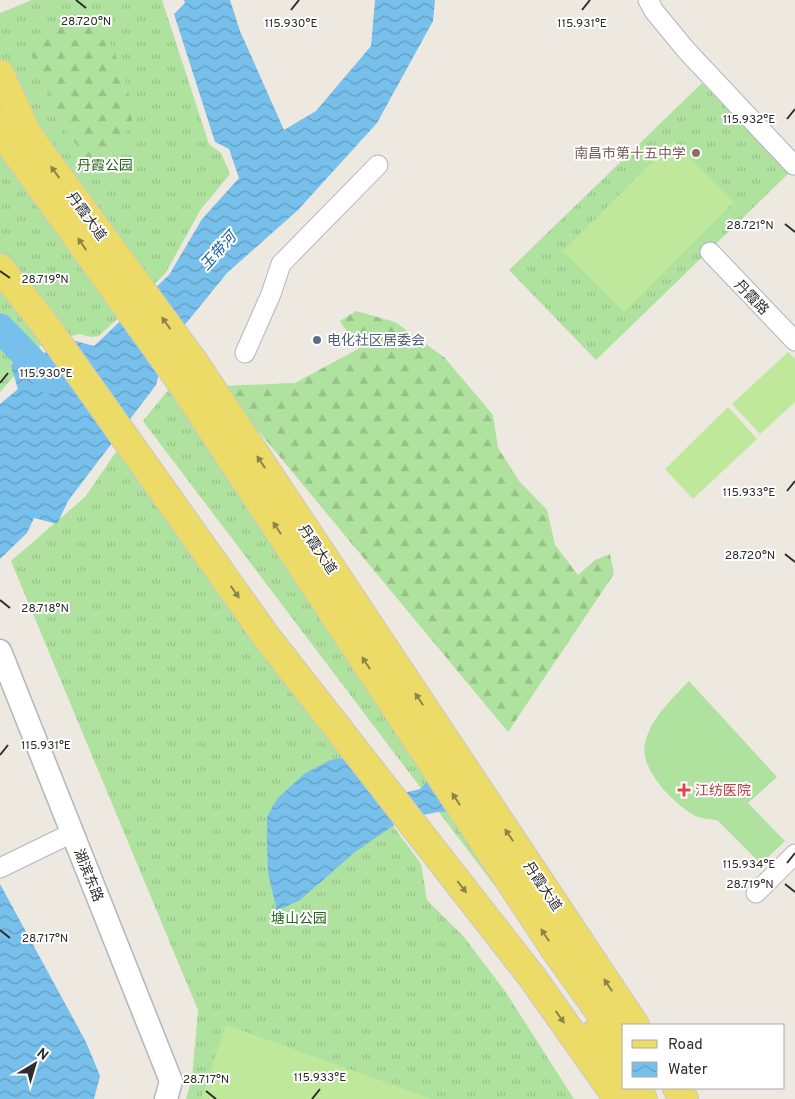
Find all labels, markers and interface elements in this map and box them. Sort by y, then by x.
text: 28.720°N [61,14,111,30]
text: 115.930°E [264,16,318,32]
text: 115.931°E [557,16,607,32]
text: 115.932°E [723,112,775,128]
place label: 南昌市第十五中学 [574,145,686,163]
marker: 南昌市第十五中学 [690,147,702,159]
park label: 丹霞公园 [77,158,133,175]
one-way arrow [50,165,60,179]
street label: 丹霞大道 [62,189,109,245]
text: 28.721°N [726,218,774,234]
water label: 玉带河 [197,227,243,275]
one-way arrow [76,238,87,251]
text: 28.719°N [21,272,69,288]
street label: 丹霞路 [730,277,772,319]
one-way arrow [160,317,171,330]
place label: 电化社区居委会 [327,332,425,350]
marker: 电化社区居委会 [311,334,323,346]
text: 115.930°E [19,366,73,382]
one-way arrow [256,455,266,469]
text: 115.933°E [723,485,775,501]
one-way arrow [272,521,282,534]
street label: 丹霞大道 [294,522,339,578]
text: 28.720°N [725,548,775,564]
one-way arrow [230,585,240,599]
text: 28.718°N [21,601,69,617]
one-way arrow [362,657,371,670]
one-way arrow [414,693,423,706]
text: 115.931°E [21,738,71,754]
marker: 江纺医院 [677,783,691,797]
place label: 江纺医院 [695,783,751,800]
one-way arrow [451,792,461,806]
one-way arrow [504,828,514,842]
street label: 湖滨东路 [69,846,106,905]
text: 115.934°E [722,857,776,873]
street label: 丹霞大道 [519,859,564,915]
text: 28.719°N [726,877,774,893]
one-way arrow [457,880,467,894]
park label: 塘山公园 [271,910,327,928]
one-way arrow [540,928,550,941]
text: 28.717°N [22,931,68,947]
one-way arrow [604,978,613,991]
one-way arrow [555,1010,565,1024]
legend [622,1024,785,1089]
text: Road [668,1036,703,1055]
north arrow [10,1039,60,1089]
text: N [33,1045,51,1065]
text: Water [668,1061,708,1080]
text: 115.933°E [294,1070,346,1086]
text: 28.717°N [183,1072,229,1088]

